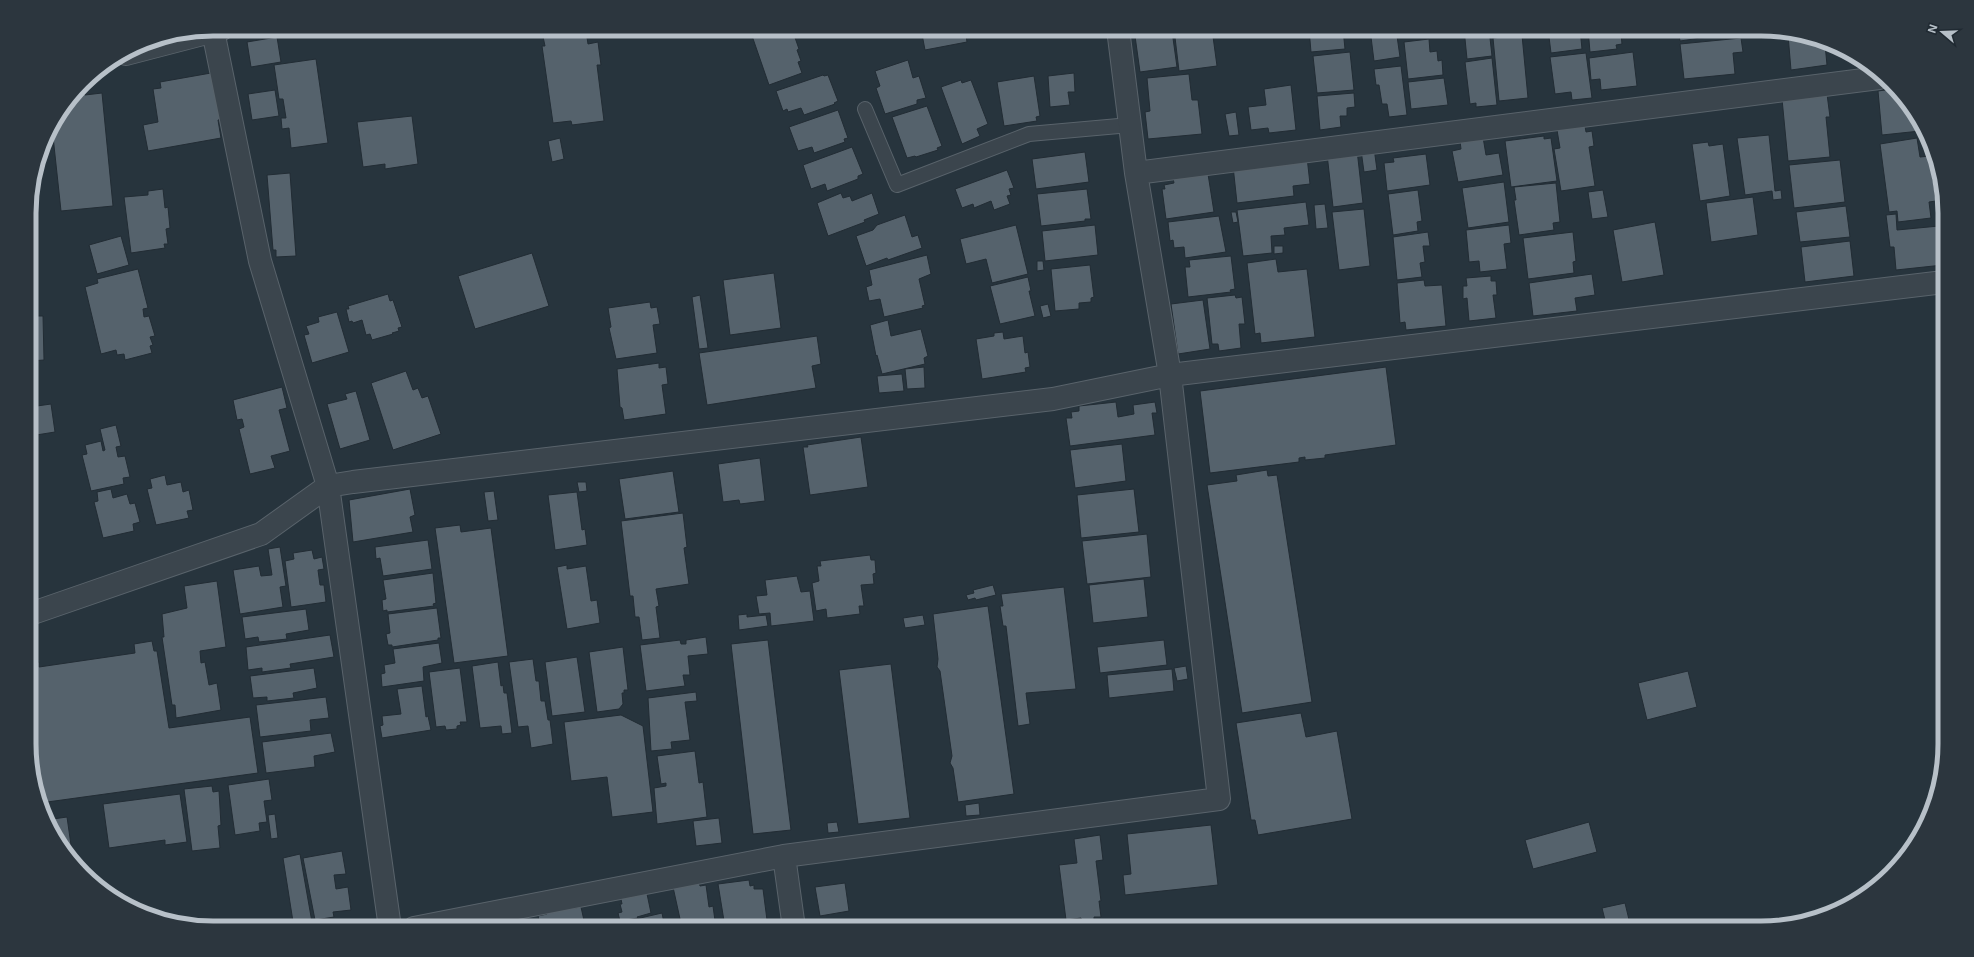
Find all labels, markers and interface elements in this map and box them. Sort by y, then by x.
north arrow [1922,12,1962,52]
text: N [1925,22,1941,35]

